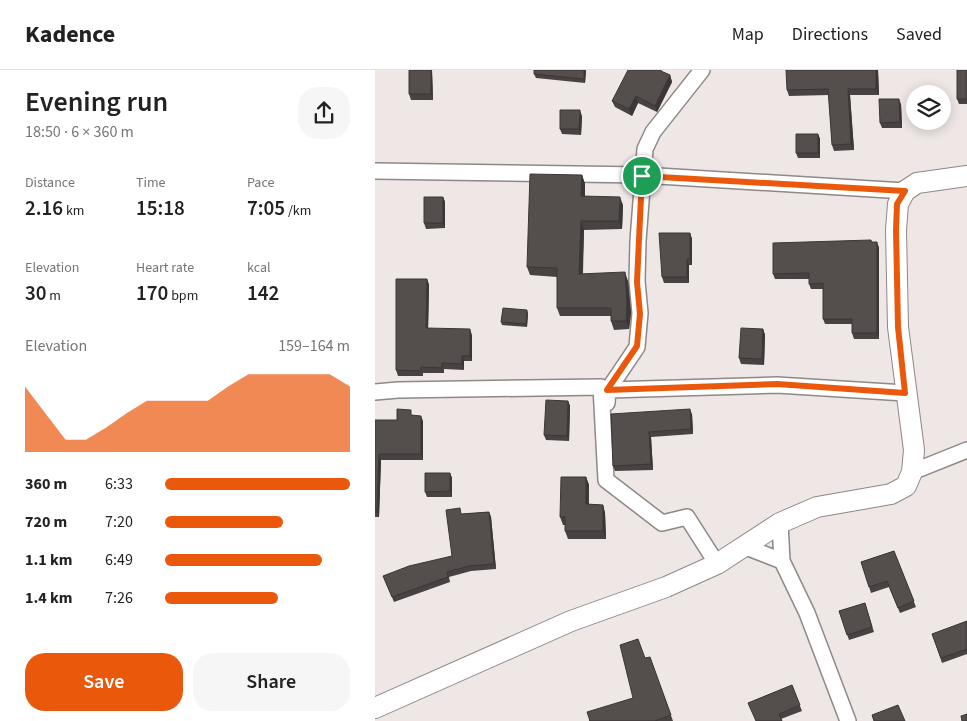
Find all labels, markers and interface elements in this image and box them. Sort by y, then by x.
text: Kadence [25,17,115,52]
text: Map [732,22,764,47]
text: Directions [792,22,868,47]
text: Saved [896,22,942,47]
text: Evening run [25,82,168,122]
map controls [906,85,951,130]
button: layers [906,85,951,130]
button: share [298,87,350,139]
text: 18:50 · 6 × 360 m [25,121,134,143]
pin [621,155,663,197]
icon: arrive [628,162,656,190]
text: Distance [25,173,75,193]
text: Time [136,173,166,193]
text: Pace [247,173,274,193]
text: 2.16 [25,193,63,223]
text: 15:18 [136,193,185,223]
text: 7:05 [247,193,285,223]
text: km [63,201,84,221]
text: /km [285,201,311,221]
text: Elevation [25,258,80,278]
text: Heart rate [136,258,194,278]
text: kcal [247,258,271,278]
text: 30 [25,278,47,308]
text: 170 [136,278,168,308]
text: 142 [247,278,279,308]
text: m [47,286,61,306]
text: bpm [168,286,198,306]
text: Elevation [25,335,87,357]
text: 159–164 m [278,335,350,357]
text: 360 m [25,473,67,495]
text: 6:33 [105,473,133,495]
text: 720 m [25,511,67,533]
text: 7:20 [105,511,133,533]
text: 1.1 km [25,549,72,571]
text: 6:49 [105,549,133,571]
text: 1.4 km [25,587,72,609]
text: 7:26 [105,587,133,609]
button: Save [25,653,183,711]
button: Share [193,653,350,711]

